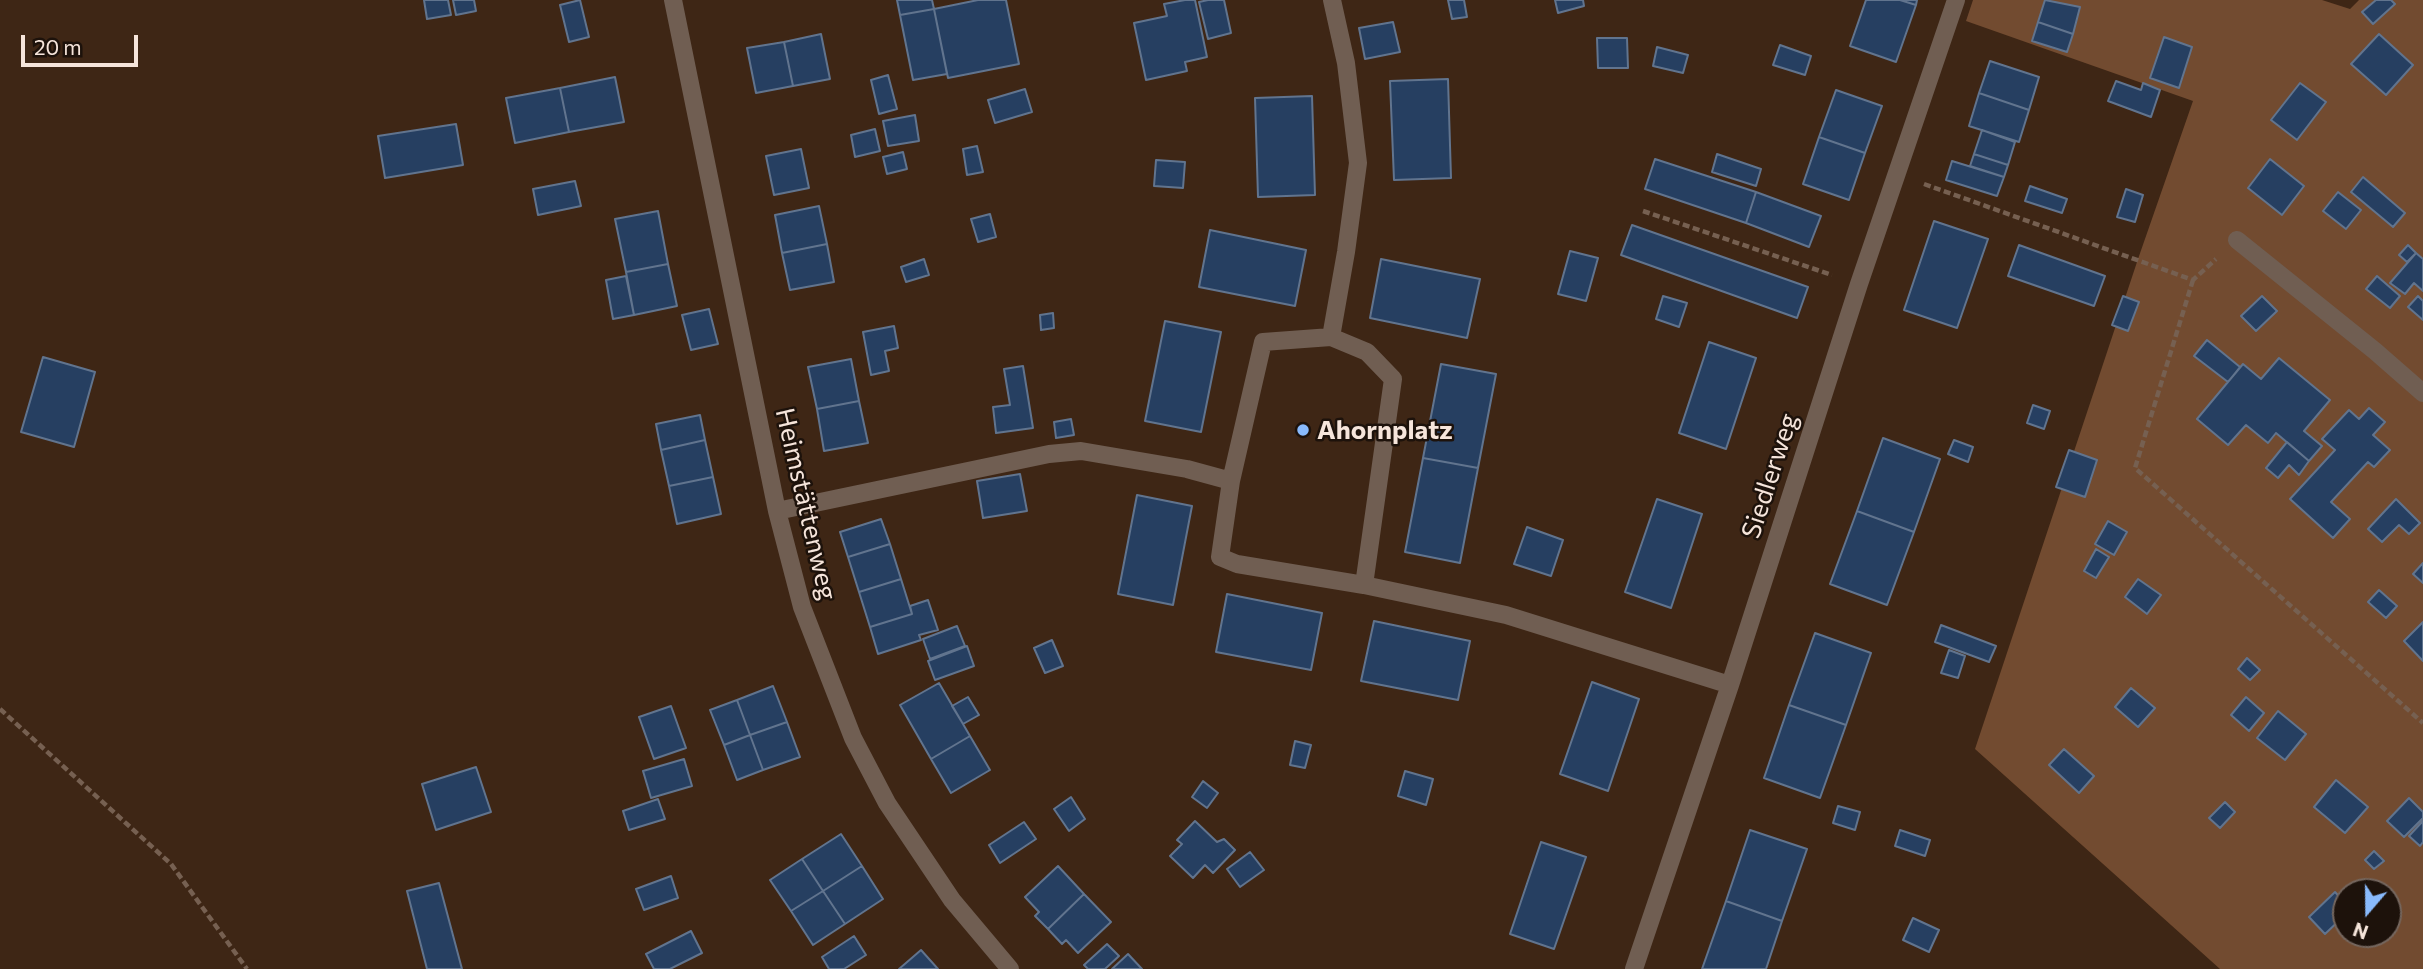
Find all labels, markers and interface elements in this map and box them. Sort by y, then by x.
scale bar [24,21,142,65]
text: 20 m [34,34,82,59]
street label: Heimstättenweg [769,405,843,603]
street label: Siedlerweg [1735,410,1805,542]
place label: Ahornplatz [1317,414,1453,446]
marker: Ahornplatz [1295,422,1311,438]
north arrow [2332,878,2402,948]
text: N [2350,918,2371,945]

